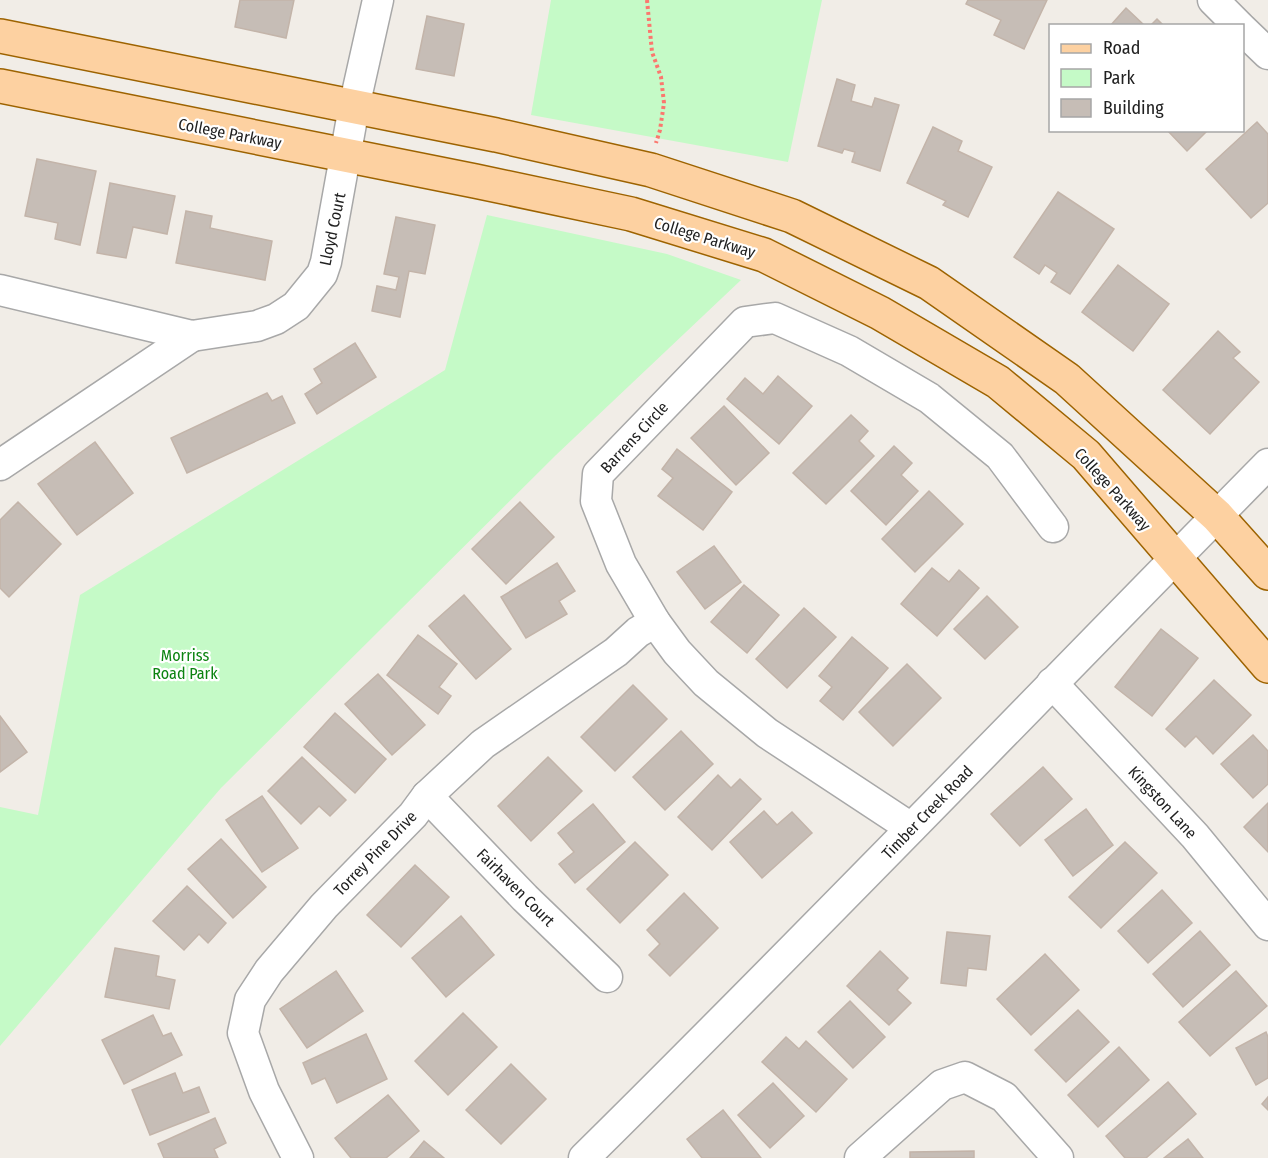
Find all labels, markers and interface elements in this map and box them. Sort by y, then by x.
legend [1049,24,1244,132]
text: Road [1103,37,1140,59]
text: Park [1103,67,1136,89]
text: Building [1103,97,1164,119]
street label: College Parkway [177,114,284,153]
street label: Lloyd Court [315,190,350,267]
street label: College Parkway [652,213,759,262]
street label: Barrens Circle [597,398,672,477]
street label: College Parkway [1070,444,1155,535]
park label: Morriss Road Park [152,646,218,683]
street label: Timber Creek Road [878,762,977,863]
street label: Kingston Lane [1124,762,1201,843]
street label: Torrey Pine Drive [330,807,421,900]
street label: Fairhaven Court [473,845,559,931]

